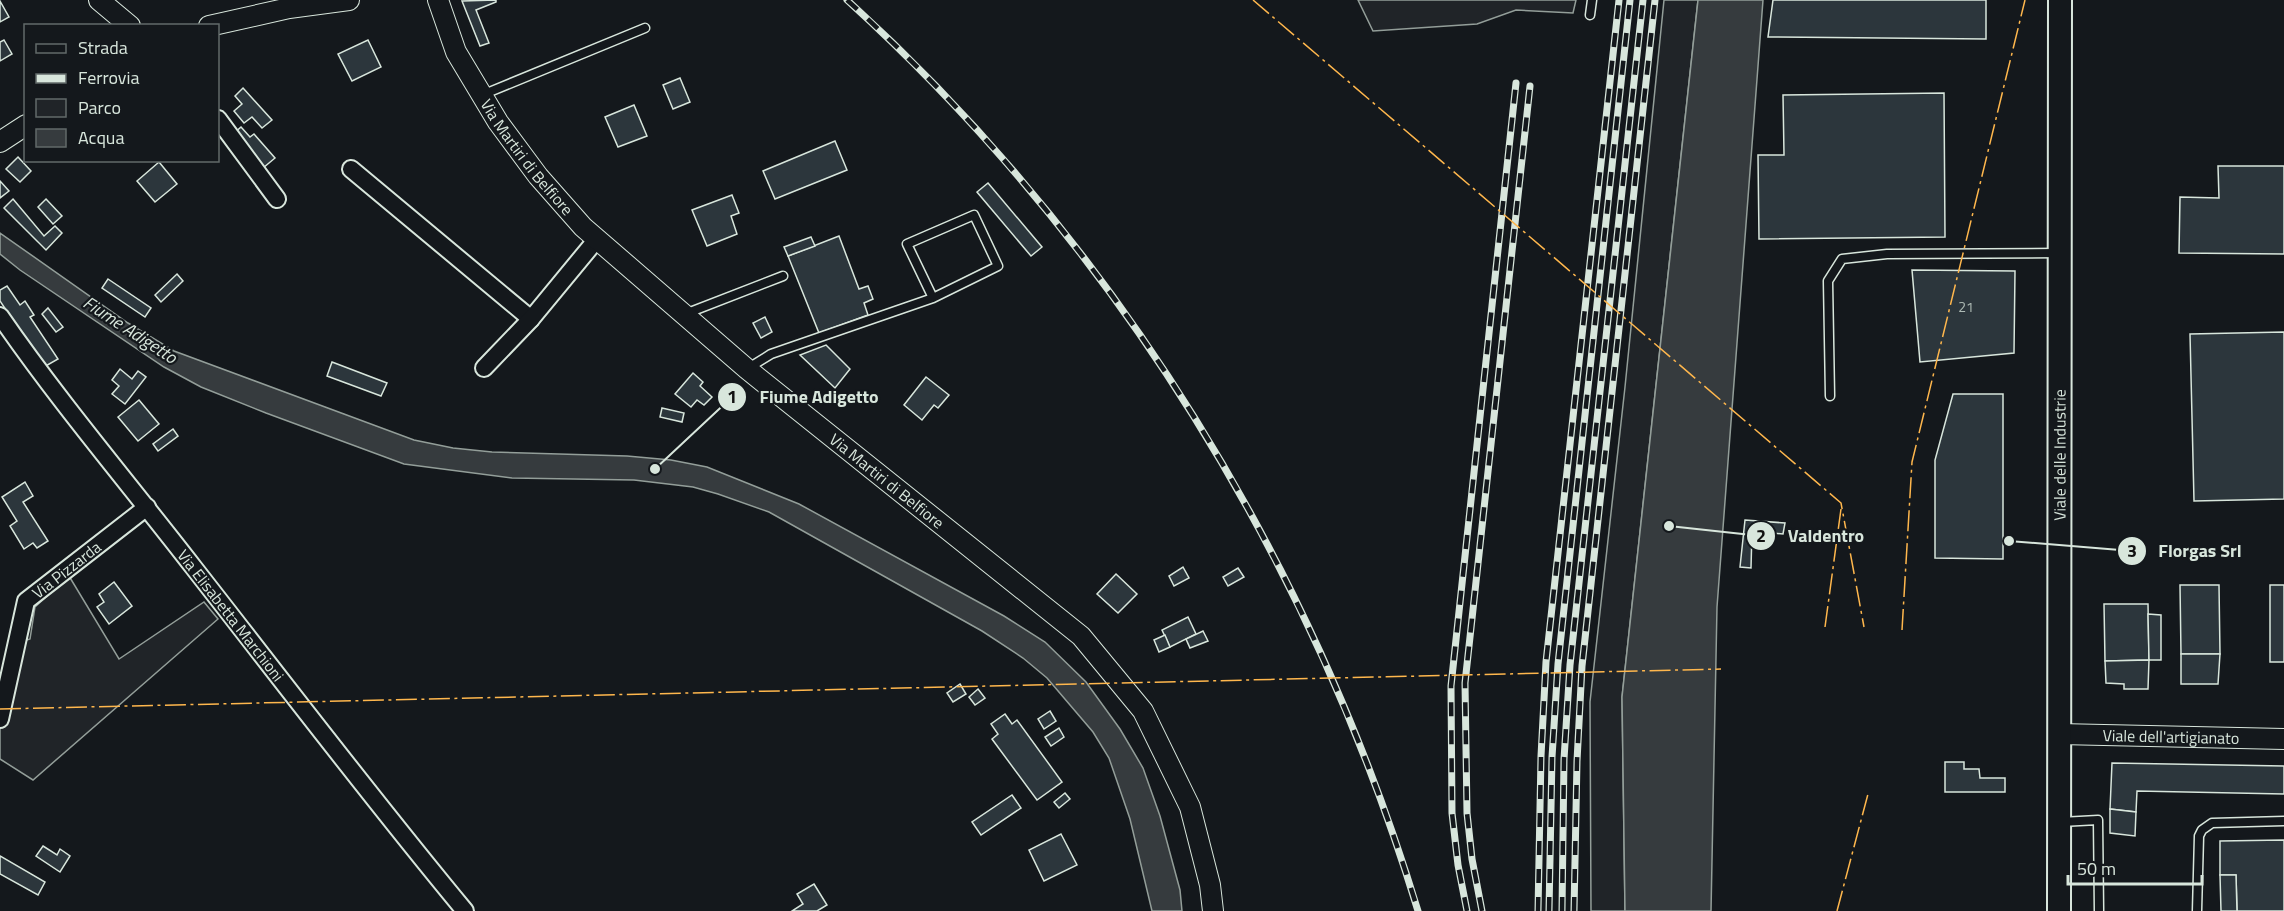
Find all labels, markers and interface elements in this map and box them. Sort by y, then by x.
legend [24,24,219,162]
text: Strada [78,34,128,61]
text: Ferrovia [78,64,139,91]
text: Parco [78,94,121,121]
street label: Via Martiri di Belfiore [475,94,579,220]
text: Acqua [78,124,124,151]
water label: Fiume Adigetto [78,289,184,371]
house number: 21 [1958,296,1974,317]
callout: Fiume Adigetto [717,379,890,415]
text: 1 [727,383,737,410]
text: Fiume Adigetto [759,383,879,410]
street label: Viale delle Industrie [2047,389,2072,521]
street label: Via Martiri di Belfiore [824,427,950,534]
callout: Valdentro [1746,518,1876,554]
text: 2 [1756,522,1766,549]
text: Valdentro [1788,522,1864,549]
callout: Florgas Srl [2117,533,2254,569]
street label: Via Pizzarda [27,535,106,604]
text: 3 [2127,537,2137,564]
text: Florgas Srl [2158,537,2242,564]
street label: Via Elisabetta Marchioni [172,544,290,687]
street label: Viale dell'artigianato [2102,723,2240,750]
scale bar [2068,848,2202,886]
text: 50 m [2077,855,2116,882]

